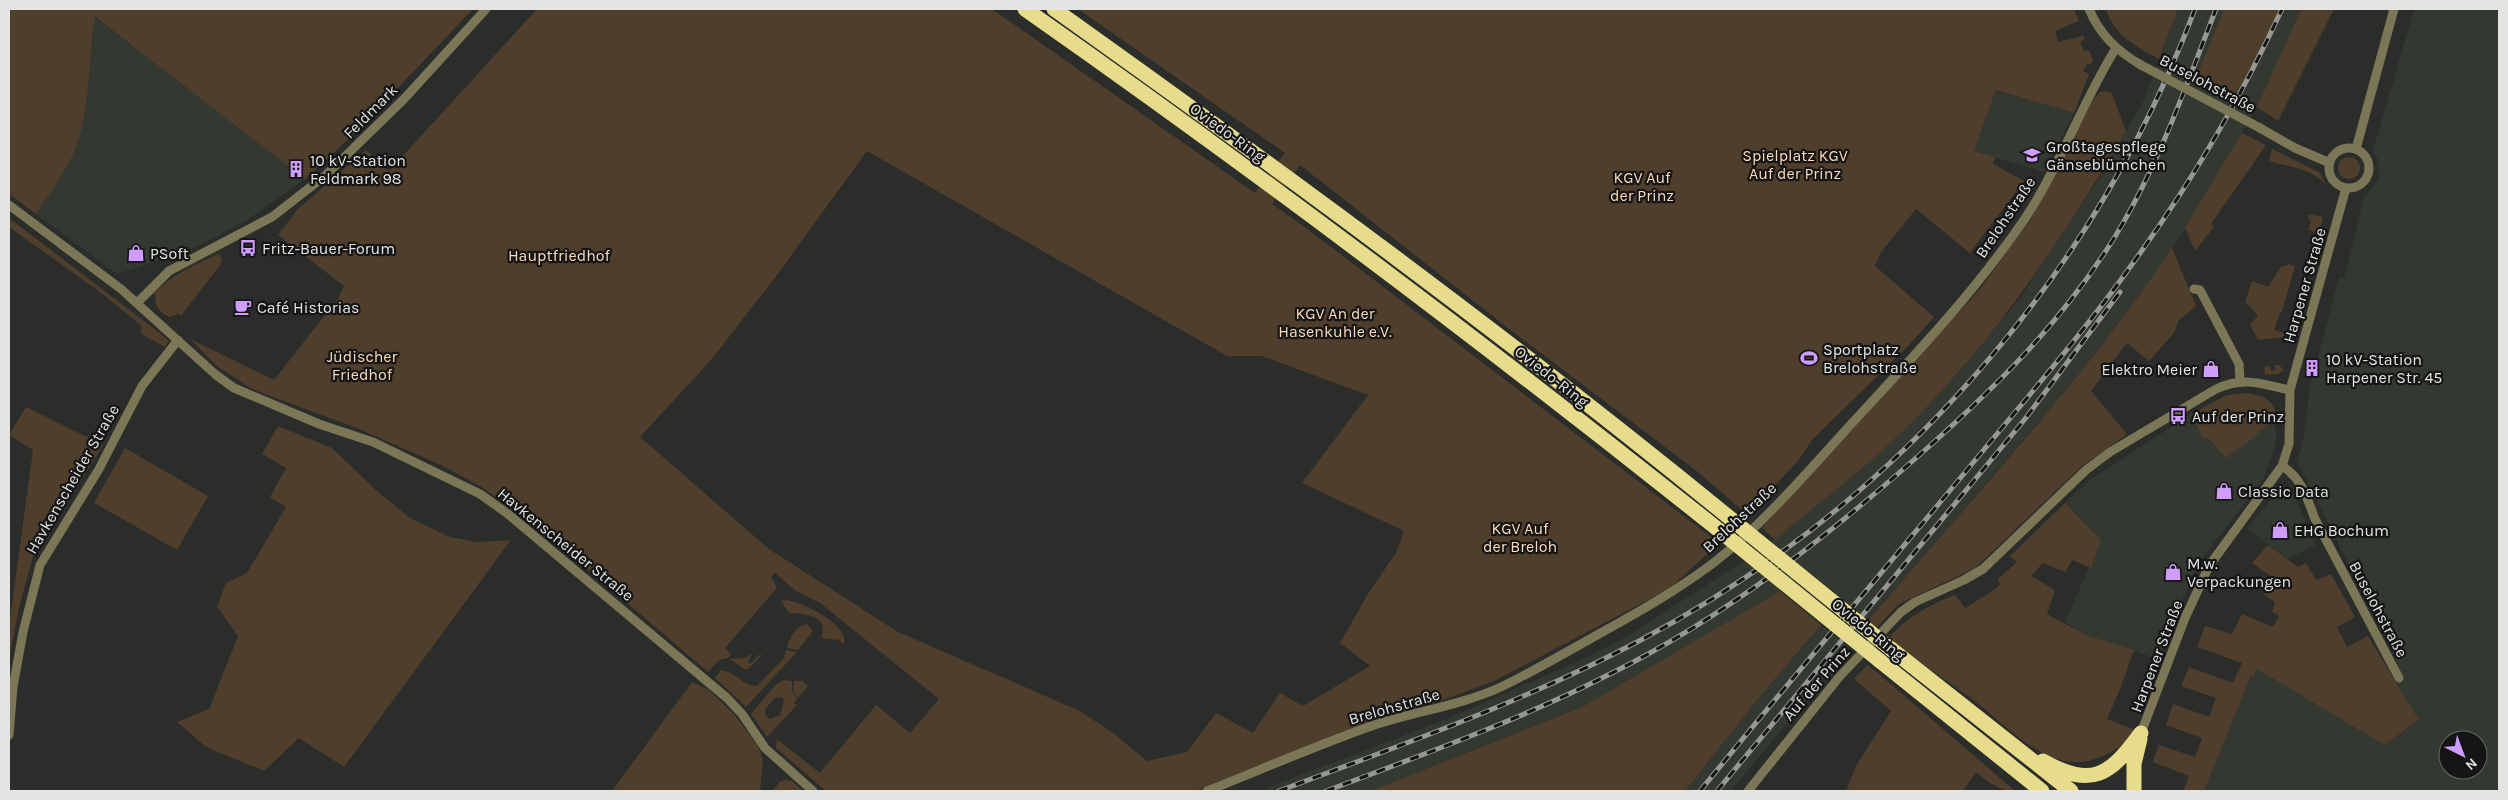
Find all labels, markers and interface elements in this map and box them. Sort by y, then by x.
street label: Buselohstraße [2156,50,2259,117]
street label: Feldmark [339,80,401,142]
street label: Oviedo-Ring [1186,99,1269,166]
place label: Großtagespflege Gänseblümchen [2046,137,2166,174]
school or university icon: Großtagespflege Gänseblümchen [2022,145,2042,165]
park label: Spielplatz KGV Auf der Prinz [1742,146,1848,183]
place label: 10 kV-Station Feldmark 98 [310,151,406,188]
building icon: 10 kV-Station Feldmark 98 [286,159,306,179]
park label: KGV Auf der Prinz [1610,168,1674,205]
street label: Brelohstraße [1971,173,2040,262]
street label: Harpener Straße [2279,226,2330,345]
bus stop icon: Fritz-Bauer-Forum [238,238,258,258]
place label: Fritz-Bauer-Forum [262,239,395,258]
shop icon: PSoft [126,243,146,263]
place label: PSoft [150,244,189,263]
park label: Hauptfriedhof [508,246,611,265]
cafe icon: Café Historias [233,297,253,317]
place label: Café Historias [257,298,360,317]
park label: KGV An der Hasenkuhle e.V. [1278,304,1392,341]
place label: Sportplatz Brelohstraße [1823,340,1917,377]
street label: Oviedo-Ring [1511,342,1592,411]
park label: Jüdischer Friedhof [327,347,398,384]
sports icon: Sportplatz Brelohstraße [1799,348,1819,368]
place label: 10 kV-Station Harpener Str. 45 [2326,350,2442,387]
building icon: 10 kV-Station Harpener Str. 45 [2302,358,2322,378]
shop icon: Elektro Meier [2201,359,2221,379]
place label: Elektro Meier [2101,360,2197,379]
street label: Havkenscheider Straße [22,401,123,557]
bus stop icon: Auf der Prinz [2168,406,2188,426]
place label: Auf der Prinz [2192,407,2284,426]
street label: Brelohstraße [1699,478,1780,556]
shop icon: Classic Data [2214,481,2234,501]
place label: Classic Data [2238,482,2329,501]
street label: Havkenscheider Straße [494,484,637,605]
park label: KGV Auf der Breloh [1483,519,1557,556]
shop icon: EHG Bochum [2270,520,2290,540]
place label: EHG Bochum [2294,521,2389,540]
place label: M.w. Verpackungen [2187,554,2291,591]
street label: Buselohstraße [2345,558,2412,661]
shop icon: M.w. Verpackungen [2163,562,2183,582]
street label: Oviedo-Ring [1828,594,1909,665]
street label: Harpener Straße [2126,597,2187,715]
street label: Auf der Prinz [1779,642,1854,724]
street label: Brelohstraße [1346,684,1442,729]
north arrow [2438,730,2488,780]
text: N [2462,755,2481,774]

